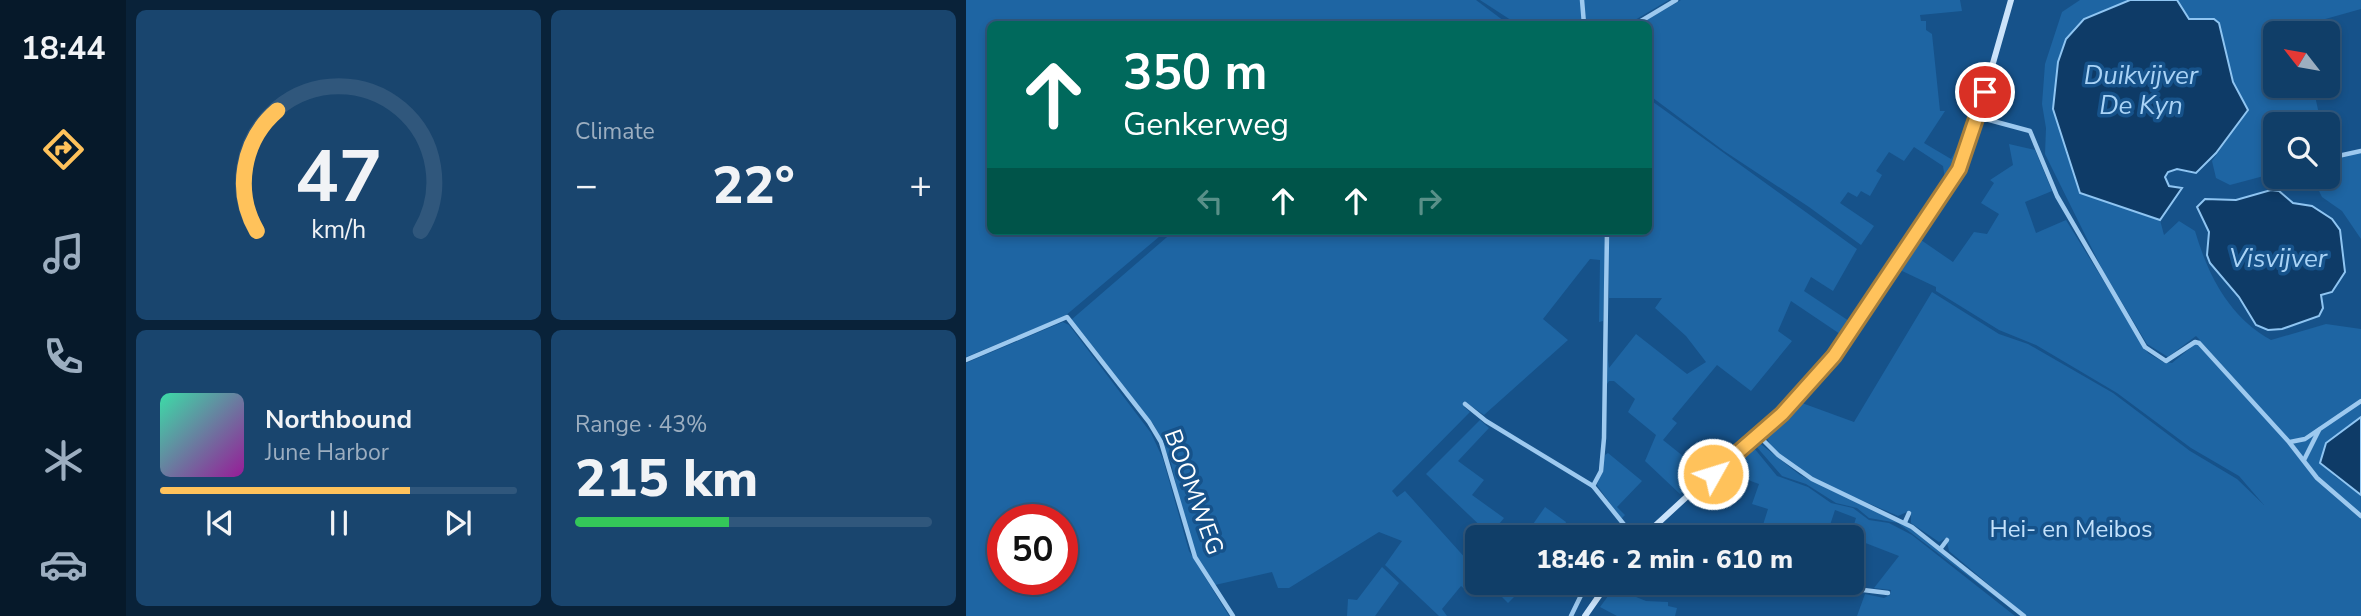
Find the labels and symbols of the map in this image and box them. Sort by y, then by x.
north arrow [2263,21,2340,98]
water label: Duikvijver De Kyn [2084,58,2199,123]
pin [1955,62,2015,122]
water label: Visvijver [2229,241,2328,276]
street label: BOOMWEG [1157,425,1231,559]
position arrow [1676,437,1750,511]
speed limit sign: 50 [987,504,1078,595]
park label: Hei- en Meibos [1989,513,2153,545]

